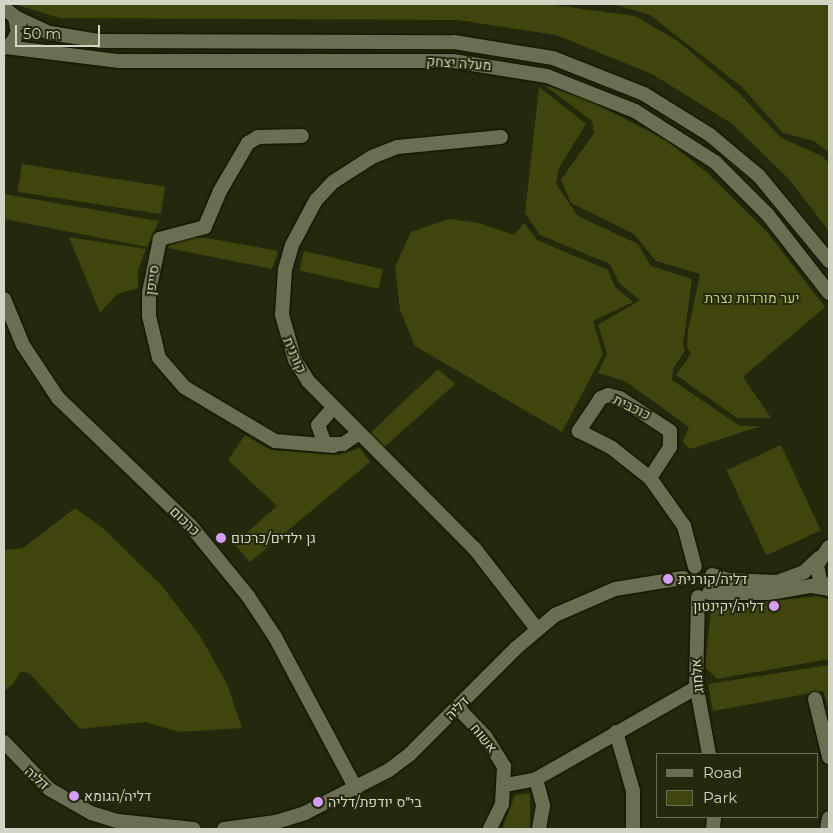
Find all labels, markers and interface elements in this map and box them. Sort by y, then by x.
scale bar [18,15,102,47]
text: 50 m [23,24,61,43]
street label: מעלה יצחק [426,52,492,74]
street label: סייפן [142,264,162,296]
park label: יער מורדות נצרת [705,290,799,306]
street label: קורנית [280,334,310,376]
street label: כוכבית [611,391,653,423]
street label: כרכום [167,503,203,539]
place label: גן ילדים/כרכום [231,530,316,546]
marker: גן ילדים/כרכום [215,532,227,544]
place label: דליה/קורנית [678,571,747,587]
marker: דליה/קורנית [662,573,674,585]
place label: דליה/יקינטון [693,598,764,614]
marker: דליה/יקינטון [768,600,780,612]
street label: אלמוג [687,658,707,694]
street label: דליה [442,693,472,723]
street label: אשוח [467,720,501,756]
legend [656,753,818,818]
street label: דליה [21,763,53,793]
text: Road [703,763,742,782]
place label: דליה/הגומא [84,788,151,804]
text: Park [703,788,737,807]
marker: דליה/הגומא [68,790,80,802]
place label: בי״ס יודפת/דליה [328,794,422,810]
marker: בי״ס יודפת/דליה [312,796,324,808]

